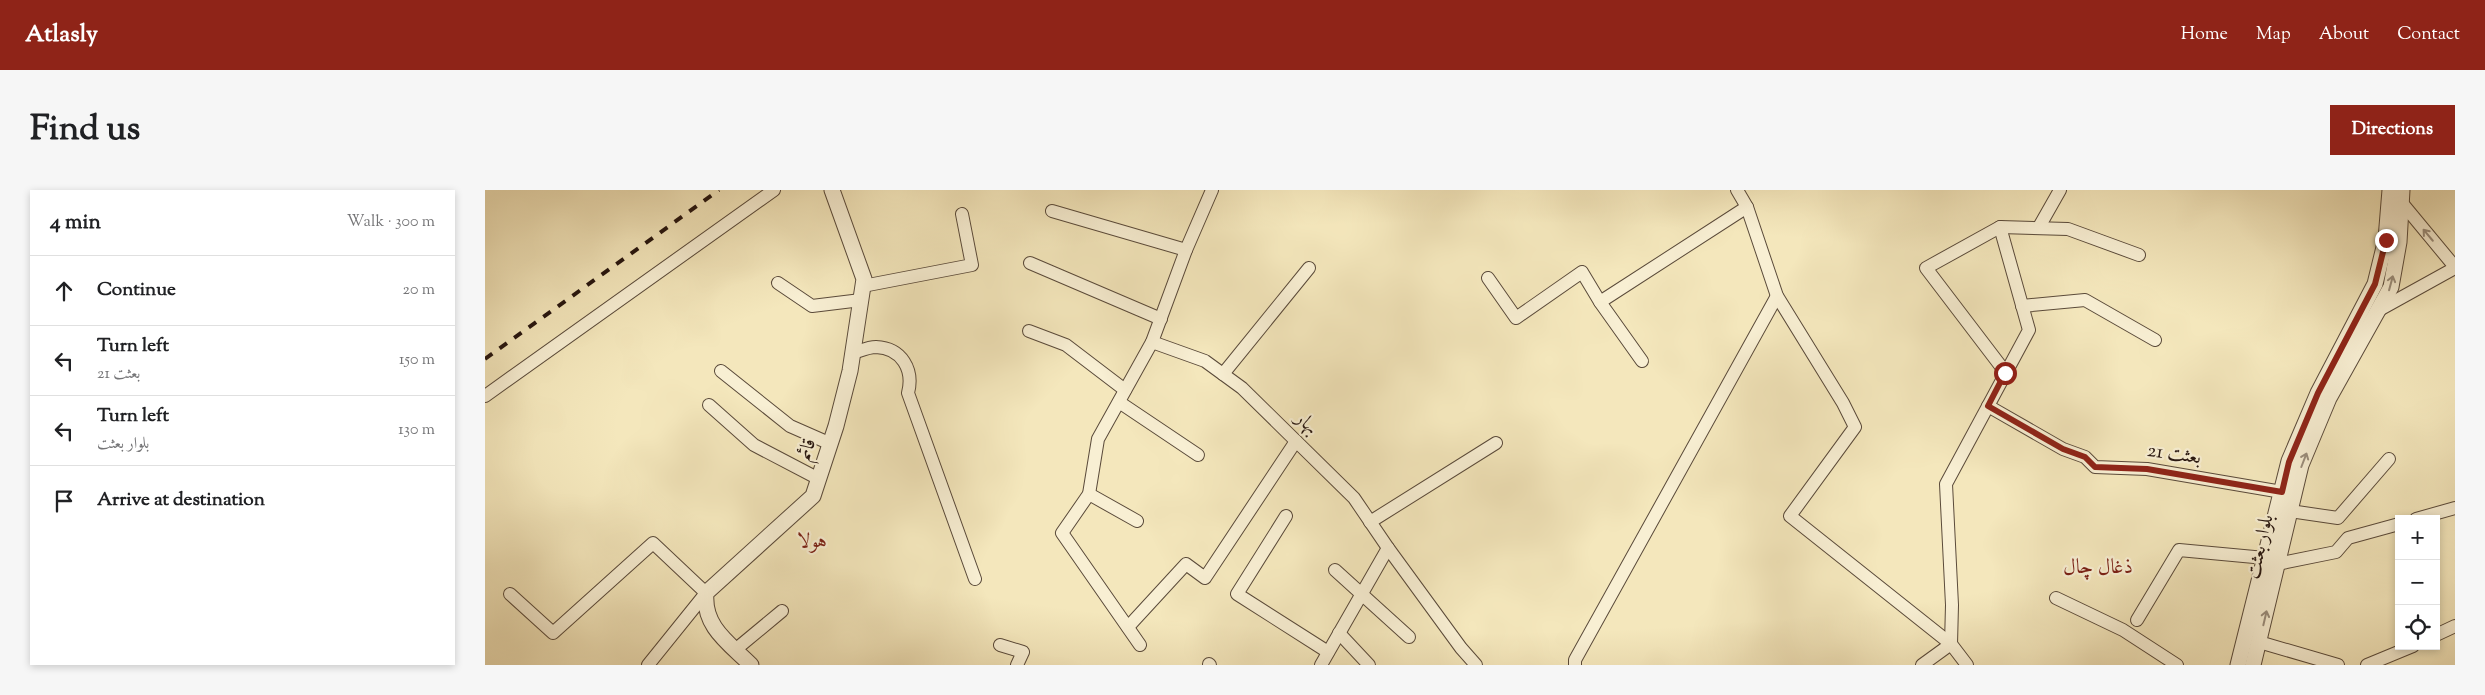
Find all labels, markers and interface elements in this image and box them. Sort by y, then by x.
text: Atlasly [25,18,98,52]
text: Home [2181,22,2228,48]
text: Map [2256,22,2291,48]
text: About [2319,22,2369,48]
text: Contact [2397,22,2460,48]
text: Find us [30,105,140,156]
button: Directions [2330,105,2455,155]
text: 4 min [50,208,101,238]
text: Walk · 300 m [347,211,435,234]
one-way arrow [2423,228,2434,241]
route end [2375,229,2398,252]
one-way arrow [2387,276,2396,292]
icon: ahead [50,277,78,305]
text: Continue [97,277,176,304]
text: 20 m [402,279,435,302]
text: Turn left [97,333,169,360]
icon: left [50,347,78,375]
text: 150 m [399,349,435,372]
route start [1994,362,2017,385]
text: بعثت 21 [97,363,140,386]
text: Turn left [97,403,169,430]
street label: بهار [1286,404,1324,442]
icon: left [50,417,78,445]
text: 130 m [398,419,435,442]
text: بلوار بعثت [97,433,149,456]
street label: قائم [791,435,826,465]
street label: بعثت 21 [2145,437,2203,473]
one-way arrow [2300,453,2309,468]
icon: arrive [50,487,78,515]
text: Arrive at destination [97,487,265,514]
street label: بلوار بعثت [2240,512,2282,582]
map controls [2395,515,2440,650]
button: + [2395,515,2440,560]
district label: هولا [797,527,827,557]
district label: ذغال چال [2063,553,2133,583]
button: − [2395,560,2440,605]
button: locate [2395,605,2440,650]
one-way arrow [2260,610,2270,626]

